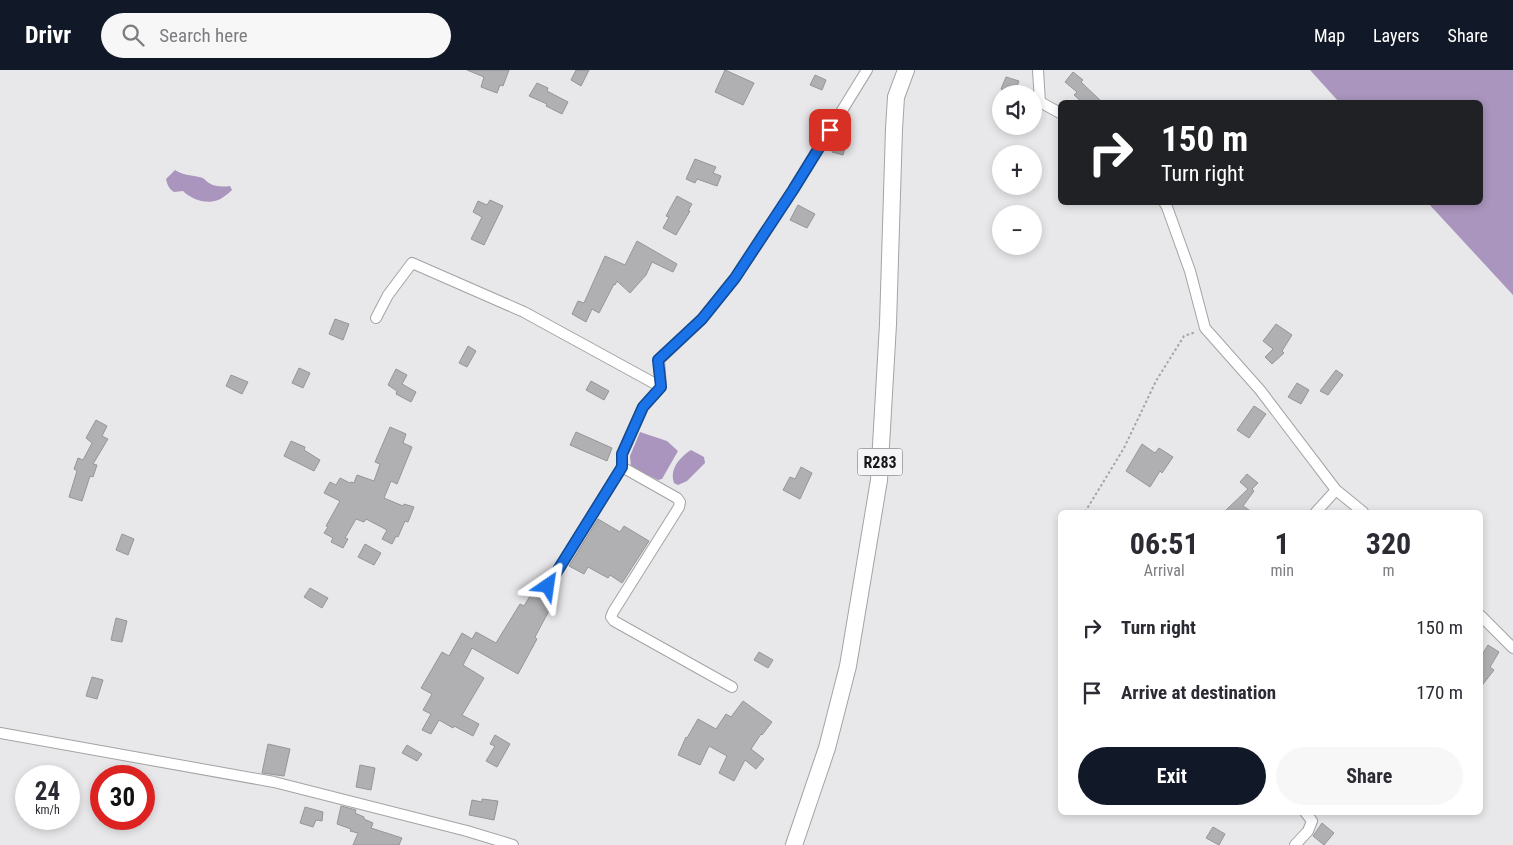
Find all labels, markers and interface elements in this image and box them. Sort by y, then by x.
search box [101,13,451,58]
text: Drivr [25,21,71,49]
icon: search [119,21,147,49]
text: Search here [159,24,248,47]
text: Map [1314,25,1345,46]
text: Layers [1373,25,1420,46]
text: Share [1448,25,1488,46]
map controls [992,85,1042,255]
button: sound [992,85,1042,135]
pin [809,109,851,151]
icon: arrive [816,116,844,144]
text: 150 m [1161,119,1248,160]
icon: right [1078,120,1143,185]
button: + [992,145,1042,195]
text: Turn right [1161,161,1244,186]
button: − [992,205,1042,255]
road number: R283 [858,448,902,476]
text: 06:51 [1130,526,1199,561]
text: 1 [1275,526,1290,561]
text: 320 [1366,526,1411,561]
position arrow [521,559,573,611]
text: Arrival [1144,561,1185,580]
text: min [1270,561,1294,580]
text: m [1382,561,1394,580]
icon: right [1078,614,1106,642]
text: Turn right [1121,616,1196,639]
text: 150 m [1416,616,1463,639]
icon: arrive [1078,679,1106,707]
text: Arrive at destination [1121,681,1276,704]
text: 170 m [1416,681,1463,704]
button: Exit [1078,747,1266,805]
button: Share [1276,747,1463,805]
speed limit sign: 30 [90,765,155,830]
text: 24 [35,777,60,806]
text: km/h [35,803,60,817]

